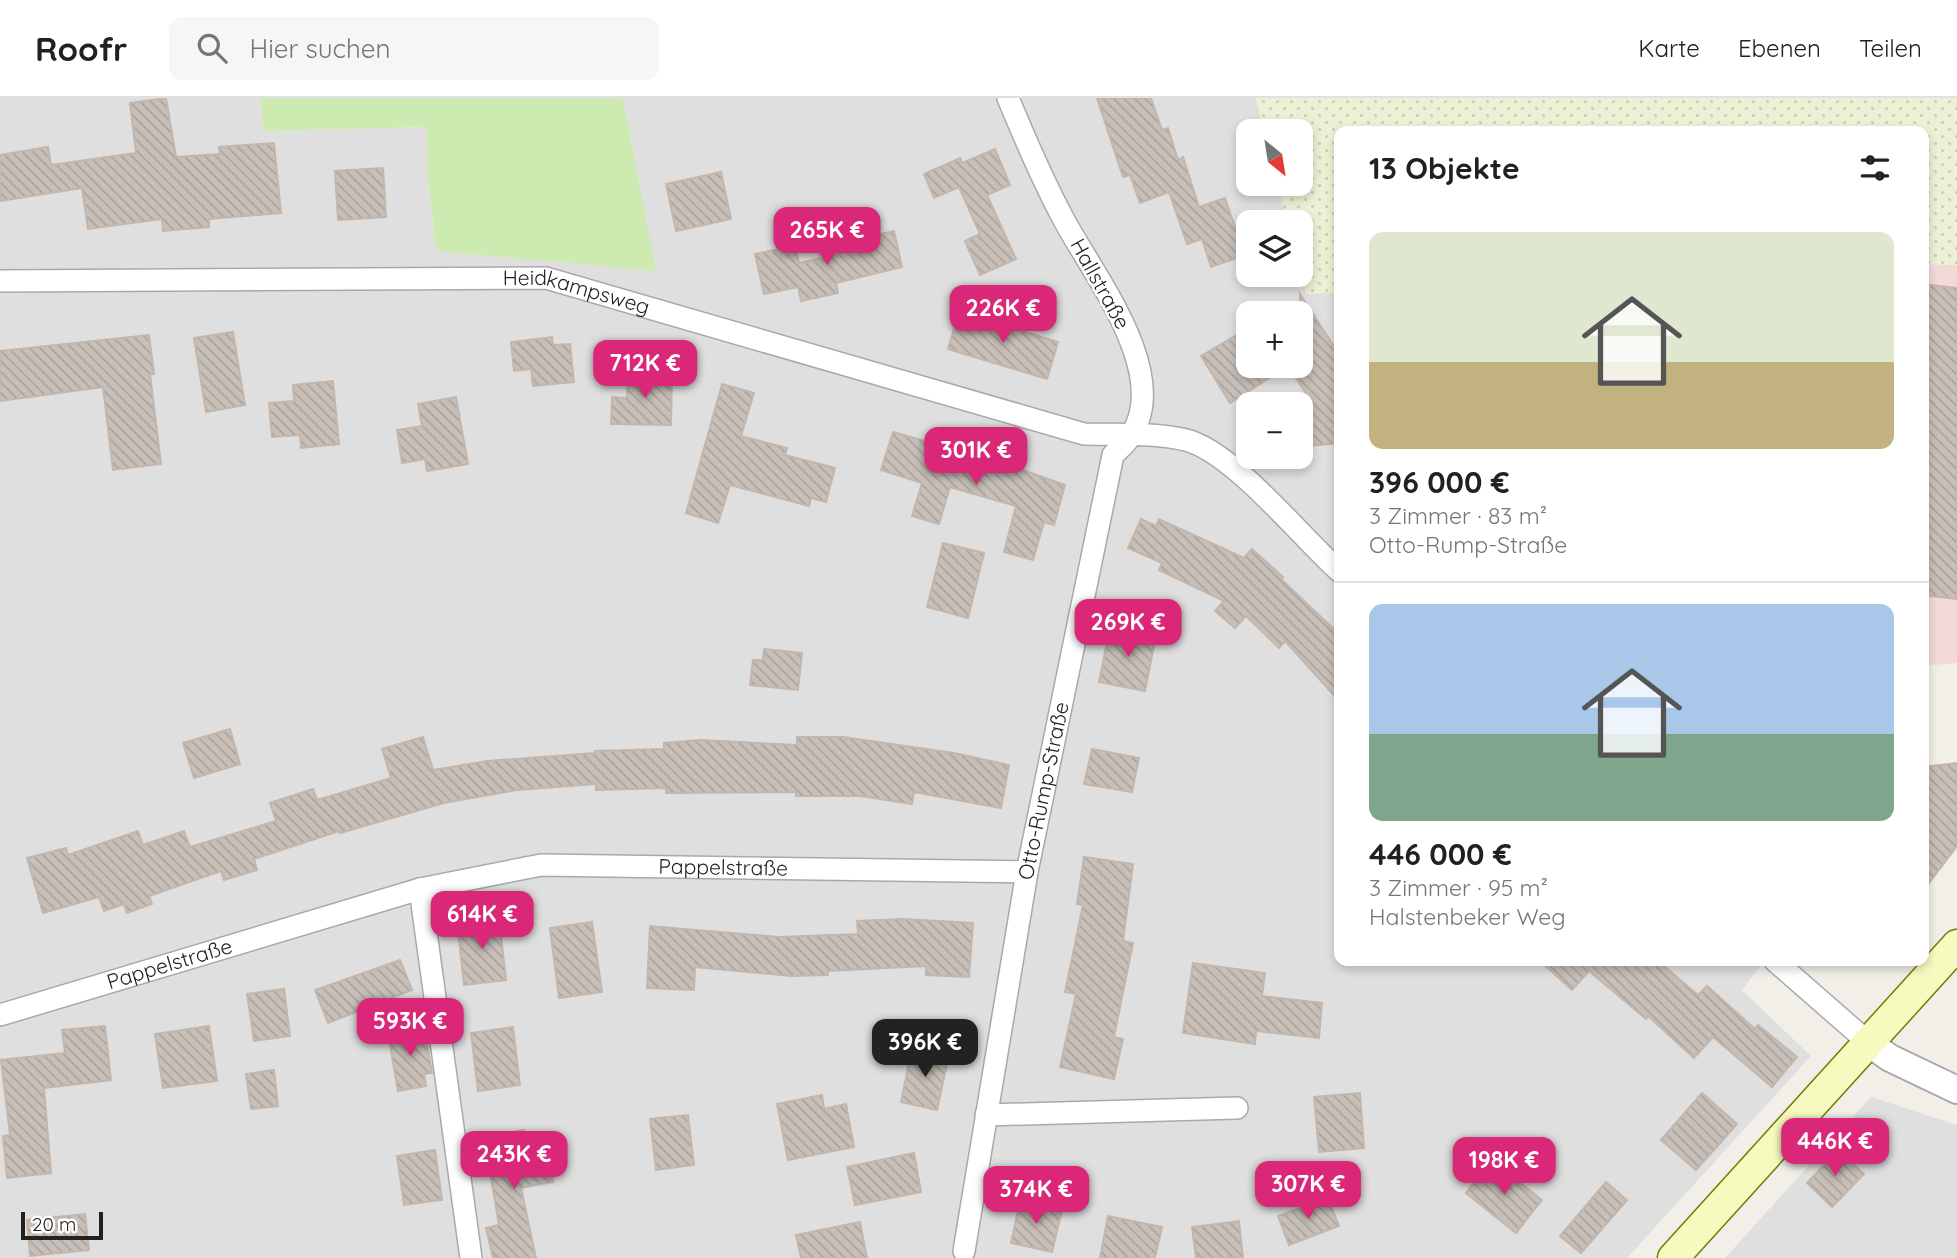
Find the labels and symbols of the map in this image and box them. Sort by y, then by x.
north arrow [1236,119,1312,196]
pin: 265K € [770,208,884,267]
street label: Hallstraße [1065,234,1136,333]
street label: Heidkampsweg [503,264,653,319]
pin: 226K € [946,286,1060,345]
pin: 712K € [588,341,702,400]
pin: 301K € [919,428,1033,487]
pin: 269K € [1071,600,1185,659]
street label: Otto-Rump-Straße [1012,699,1074,882]
street label: Pappelstraße [658,853,788,881]
pin: 614K € [425,892,539,951]
street label: Pappelstraße [103,932,235,994]
pin: 593K € [353,998,467,1058]
pin: 396K € [868,1020,982,1079]
pin: 446K € [1778,1118,1892,1178]
pin: 243K € [457,1132,571,1191]
pin: 198K € [1447,1138,1561,1197]
pin: 307K € [1251,1162,1365,1221]
pin: 374K € [979,1166,1093,1226]
scale bar [21,1209,103,1241]

